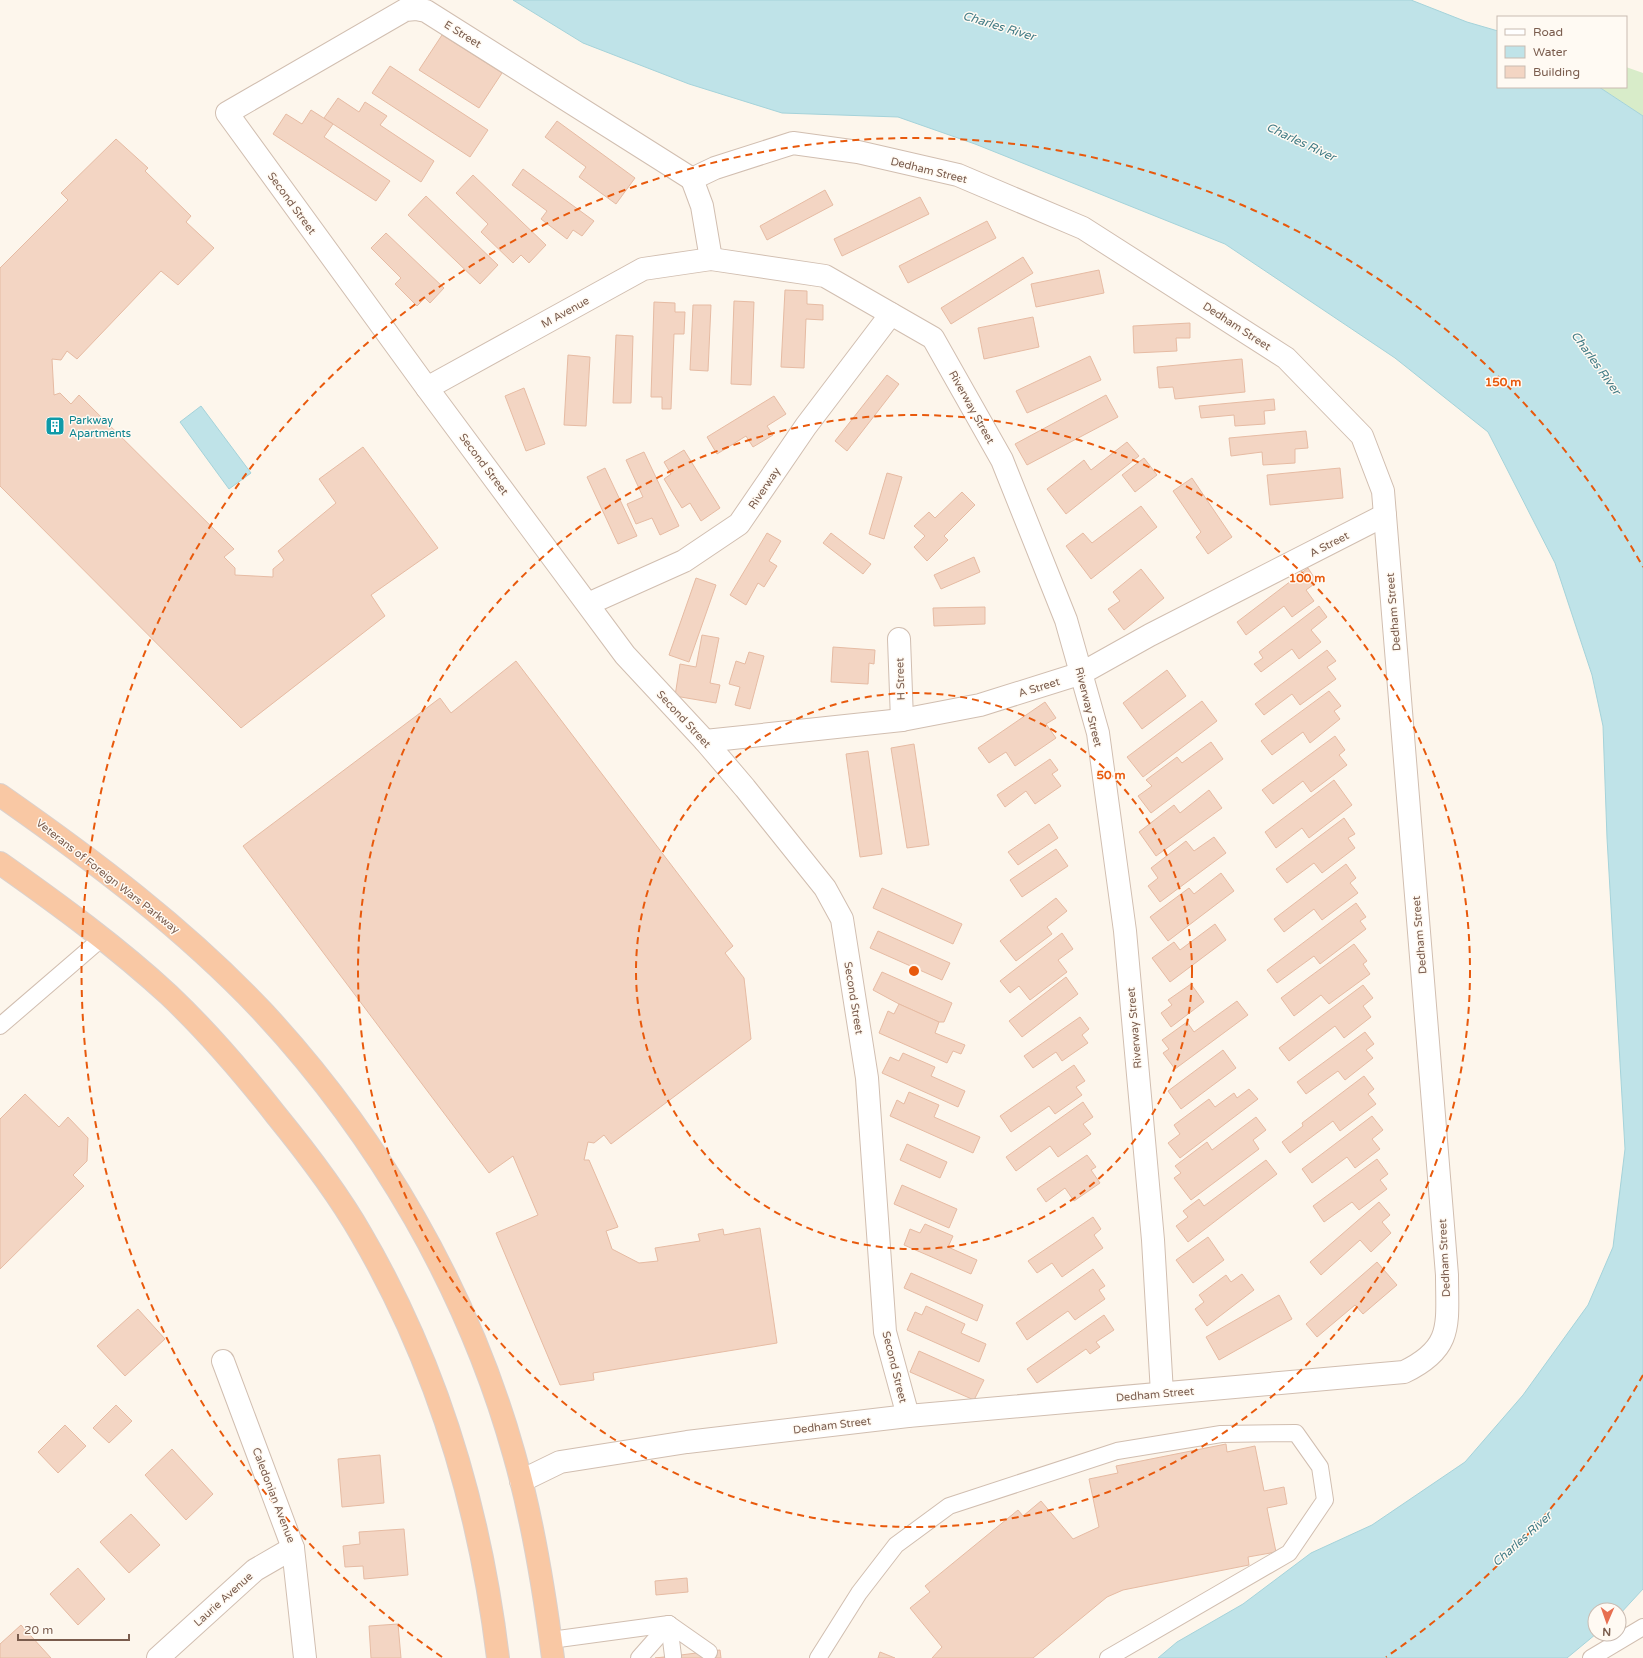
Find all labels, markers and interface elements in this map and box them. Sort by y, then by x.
water label: Charles River [961,8,1038,44]
legend [1497,16,1627,88]
street label: E Street [442,18,484,51]
text: Road [1533,25,1563,39]
text: Water [1533,45,1568,59]
text: Building [1533,65,1580,79]
water label: Charles River [1264,120,1339,165]
street label: Dedham Street [889,155,969,186]
street label: Second Street [265,170,318,237]
street label: M Avenue [539,294,592,331]
street label: Dedham Street [1200,300,1273,353]
water label: Charles River [1568,329,1624,399]
street label: Riverway Street [946,368,997,446]
text: 150 m [1485,375,1521,389]
place label: Parkway Apartments [69,414,131,440]
building icon: Parkway Apartments [44,415,66,437]
street label: Second Street [456,431,511,498]
street label: Riverway [746,465,783,512]
street label: A Street [1307,529,1351,560]
text: 100 m [1289,571,1325,585]
street label: Dedham Street [1384,572,1403,652]
street label: H Street [893,657,908,701]
street label: Riverway Street [1072,666,1105,748]
street label: A Street [1017,675,1061,700]
street label: Second Street [654,688,713,751]
text: 50 m [1096,768,1126,782]
street label: Veterans of Foreign Wars Parkway [33,816,182,936]
street label: Dedham Street [1410,895,1429,975]
street label: Second Street [841,961,866,1035]
centre of rings [907,964,921,978]
street label: Riverway Street [1124,987,1145,1069]
street label: Dedham Street [1436,1218,1453,1298]
street label: Second Street [879,1330,910,1404]
street label: Dedham Street [1115,1385,1195,1404]
street label: Dedham Street [792,1414,872,1437]
street label: Caledonian Avenue [249,1446,298,1545]
water label: Charles River [1490,1508,1556,1569]
street label: Laurie Avenue [191,1570,255,1629]
north arrow [1587,1602,1627,1642]
scale bar [18,1616,129,1642]
text: 20 m [24,1623,53,1637]
text: N [1602,1625,1611,1638]

